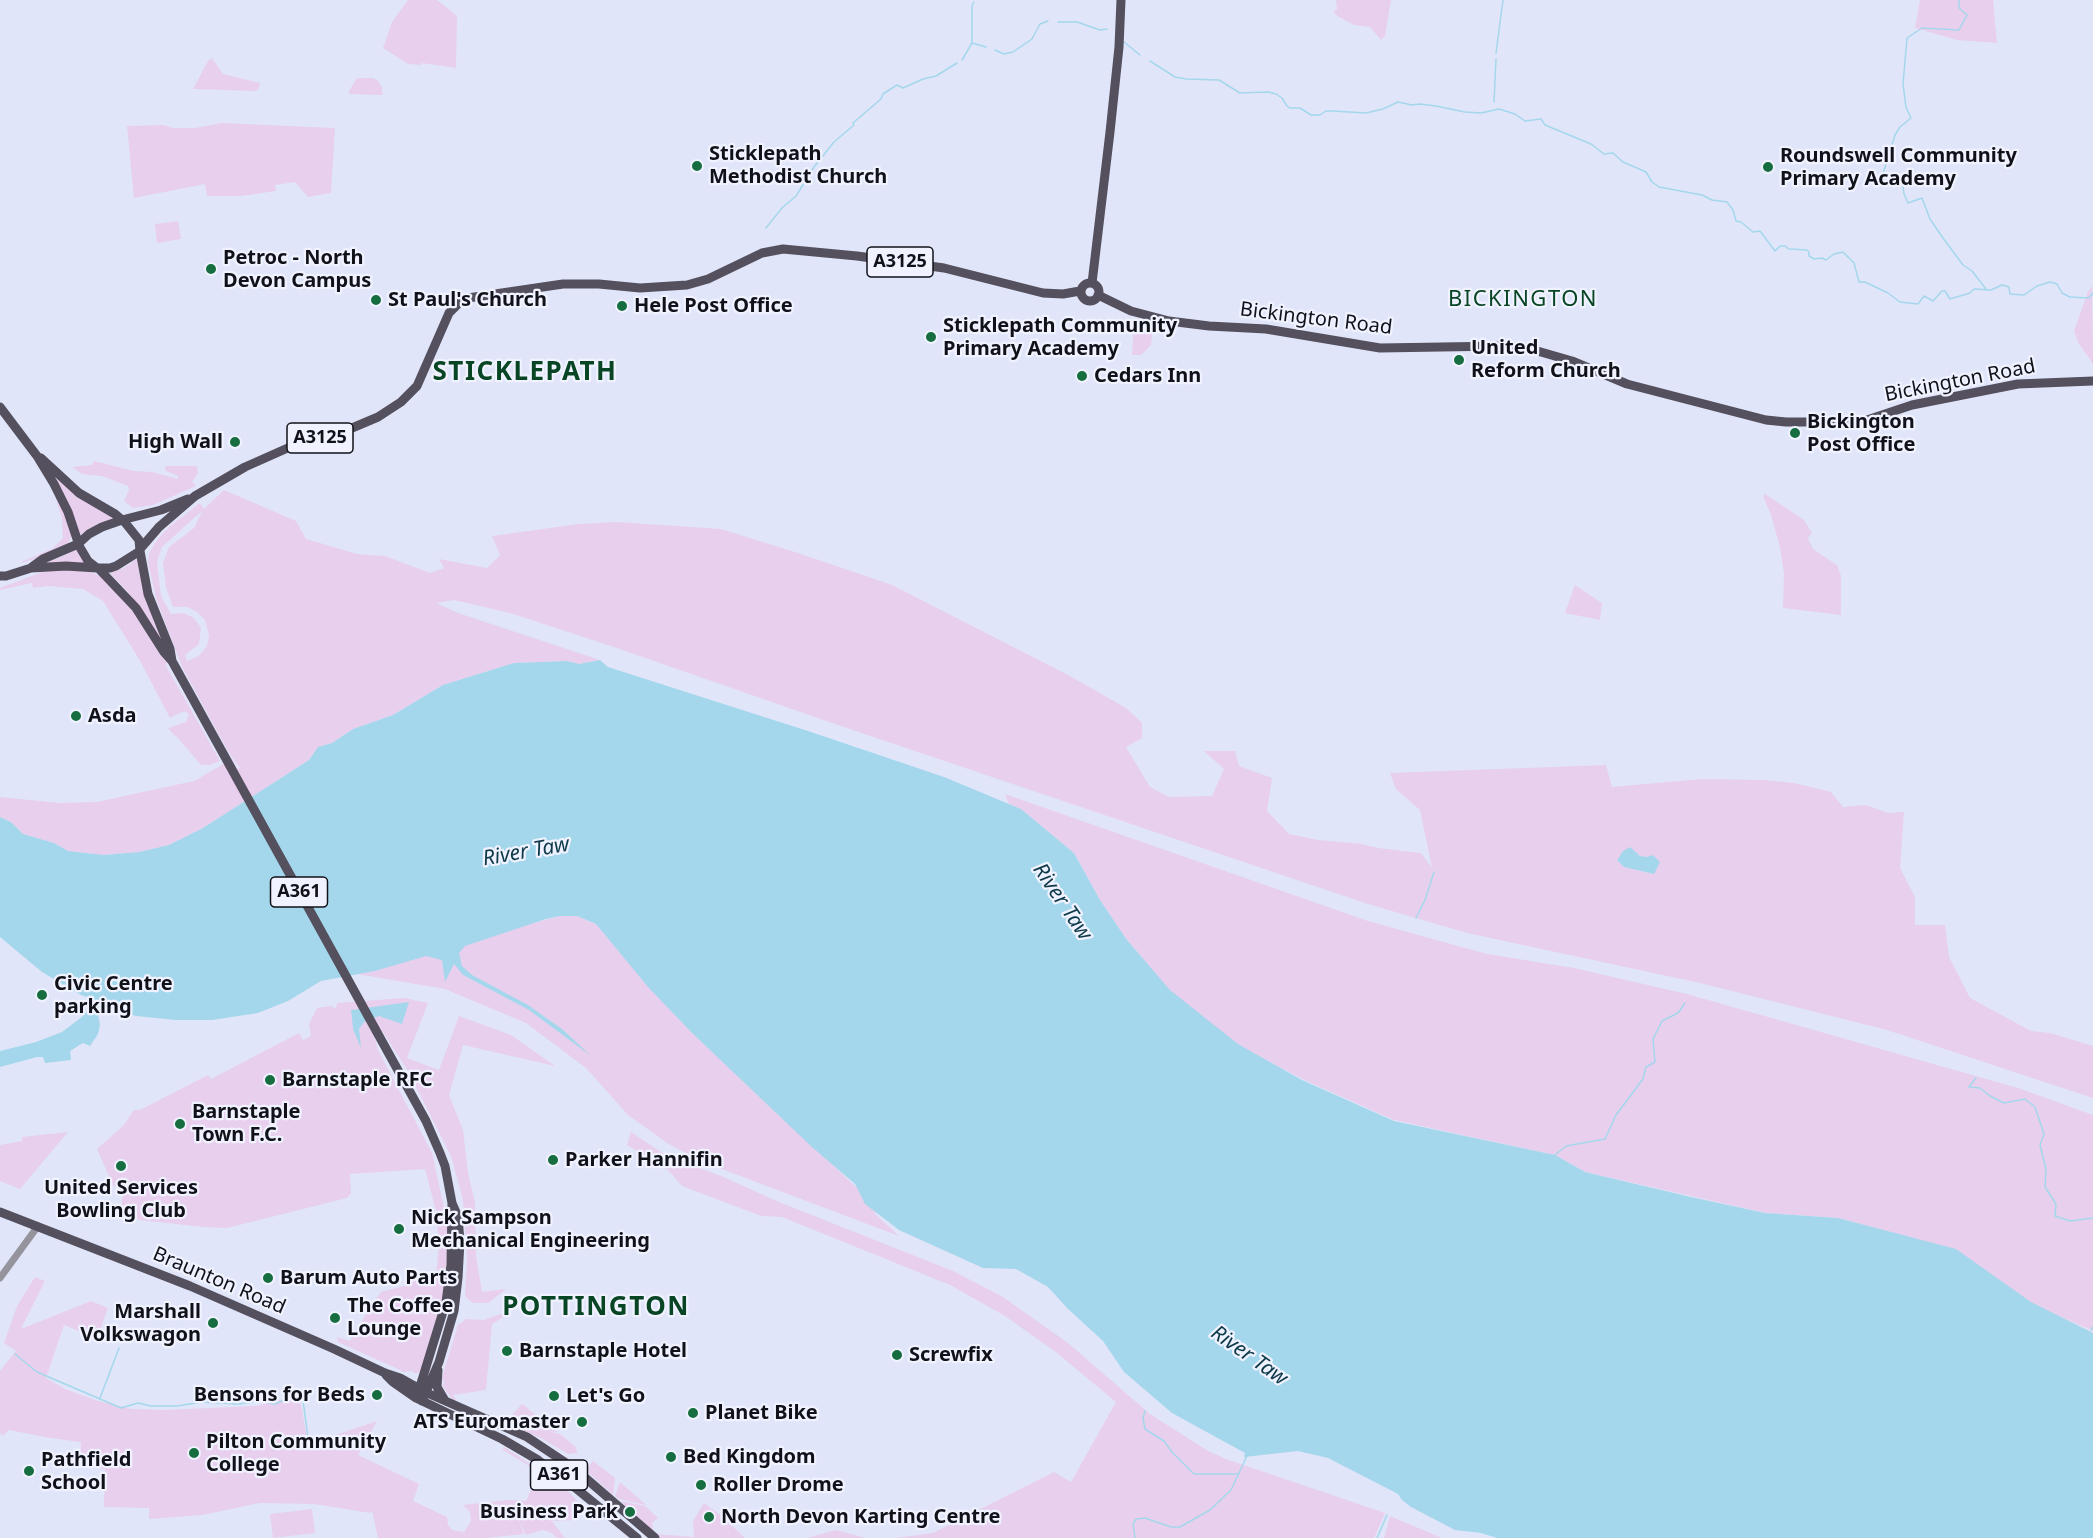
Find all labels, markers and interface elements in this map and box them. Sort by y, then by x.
place label: Sticklepath Methodist Church [709,142,887,189]
place label: Roundswell Community Primary Academy [1780,144,2017,191]
marker: Sticklepath Methodist Church [690,159,704,173]
marker: Roundswell Community Primary Academy [1761,160,1775,174]
place label: Petroc - North Devon Campus [223,246,371,293]
road number: A3125 [867,247,933,277]
marker: Petroc - North Devon Campus [204,262,218,276]
district label: BICKINGTON [1448,287,1598,313]
place label: St Paul's Church [388,288,547,312]
marker: St Paul's Church [369,293,383,307]
place label: Hele Post Office [634,294,793,318]
street label: Bickington Road [1239,298,1393,340]
marker: Hele Post Office [615,299,629,313]
place label: Sticklepath Community Primary Academy [943,314,1177,361]
marker: Sticklepath Community Primary Academy [924,330,938,344]
place label: United Reform Church [1471,336,1621,383]
marker: United Reform Church [1452,353,1466,367]
street label: Bickington Road [1883,355,2037,407]
district label: STICKLEPATH [433,357,617,389]
place label: Cedars Inn [1094,364,1201,388]
marker: Cedars Inn [1075,369,1089,383]
place label: Bickington Post Office [1807,410,1915,457]
road number: A3125 [287,423,353,453]
marker: Bickington Post Office [1788,426,1802,440]
place label: High Wall [128,430,223,454]
marker: High Wall [228,435,242,449]
place label: Asda [88,704,136,728]
marker: Asda [69,709,83,723]
water label: River Taw [481,832,571,872]
water label: River Taw [1027,859,1097,945]
road number: A361 [270,877,328,907]
place label: Civic Centre parking [54,972,173,1019]
marker: Civic Centre parking [35,988,49,1002]
place label: Barnstaple RFC [282,1068,433,1092]
marker: Barnstaple RFC [263,1073,277,1087]
place label: Barnstaple Town F.C. [192,1100,300,1147]
marker: Barnstaple Town F.C. [173,1117,187,1131]
place label: Parker Hannifin [565,1148,723,1172]
marker: Parker Hannifin [546,1153,560,1167]
marker: United Services Bowling Club [114,1159,128,1173]
place label: United Services Bowling Club [44,1176,198,1223]
place label: Nick Sampson Mechanical Engineering [411,1206,650,1253]
marker: Nick Sampson Mechanical Engineering [392,1222,406,1236]
street label: Braunton Road [149,1242,289,1320]
place label: Barum Auto Parts [280,1266,457,1290]
marker: Barum Auto Parts [261,1271,275,1285]
district label: POTTINGTON [502,1292,690,1324]
place label: The Coffee Lounge [347,1294,453,1341]
place label: Marshall Volkswagon [80,1300,201,1347]
marker: The Coffee Lounge [328,1311,342,1325]
marker: Marshall Volkswagon [206,1316,220,1330]
water label: River Taw [1206,1321,1292,1391]
place label: Barnstaple Hotel [519,1339,687,1363]
place label: Screwfix [909,1343,993,1367]
marker: Barnstaple Hotel [500,1344,514,1358]
marker: Screwfix [890,1348,904,1362]
place label: Bensons for Beds [194,1383,365,1407]
place label: Let's Go [566,1384,645,1408]
marker: Bensons for Beds [370,1388,384,1402]
marker: Let's Go [547,1389,561,1403]
place label: Planet Bike [705,1401,818,1425]
marker: Planet Bike [686,1406,700,1420]
place label: ATS Euromaster [413,1410,570,1434]
marker: ATS Euromaster [575,1415,589,1429]
place label: Pilton Community College [206,1430,386,1477]
place label: Bed Kingdom [683,1445,816,1469]
marker: Pilton Community College [187,1446,201,1460]
place label: Pathfield School [41,1448,131,1495]
marker: Bed Kingdom [664,1450,678,1464]
road number: A361 [530,1460,588,1490]
marker: Pathfield School [22,1464,36,1478]
place label: Roller Drome [713,1473,844,1497]
marker: Roller Drome [694,1478,708,1492]
place label: Business Park [480,1500,618,1524]
marker: Business Park [623,1505,637,1519]
place label: North Devon Karting Centre [721,1505,1001,1529]
marker: North Devon Karting Centre [702,1510,716,1524]

